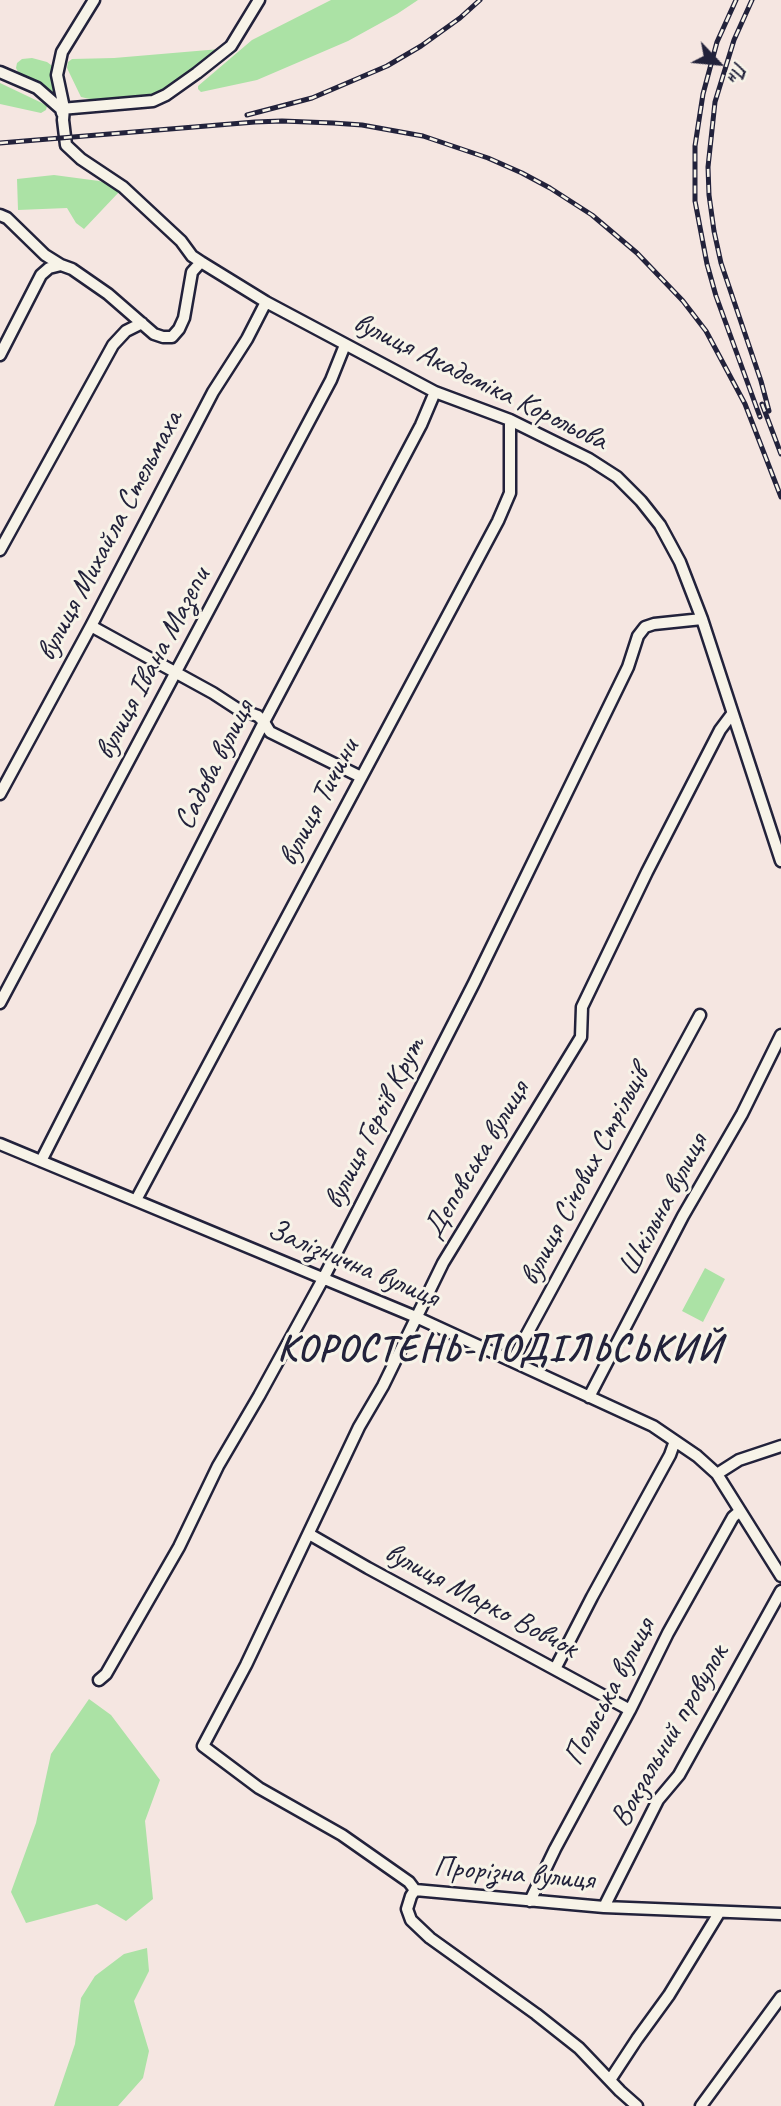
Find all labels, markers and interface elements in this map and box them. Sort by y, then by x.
north arrow [683,28,753,98]
text: Пн [722,58,752,86]
street label: вулиця Академіка Корольова [347,305,613,459]
street label: вулиця Михайла Стельмаха [29,405,191,667]
street label: вулиця Івана Мазепи [87,562,219,766]
street label: Садова вулиця [167,694,263,836]
street label: вулиця Тичини [271,733,367,873]
street label: вулиця Героїв Крут [316,1031,434,1215]
street label: вулиця Січових Стрільців [512,1060,658,1292]
street label: Деповська вулиця [416,1075,538,1245]
street label: Шкільна вулиця [612,1128,716,1282]
street label: Залізнична вулиця [262,1212,444,1316]
district label: КОРОСТЕНЬ-ПОДІЛЬСЬКИЙ [270,1328,730,1372]
street label: вулиця Марко Вовчок [378,1535,584,1667]
street label: Польська вулиця [556,1612,664,1772]
street label: Вокзальний провулок [603,1638,737,1834]
street label: Прорізна вулиця [432,1849,596,1899]

